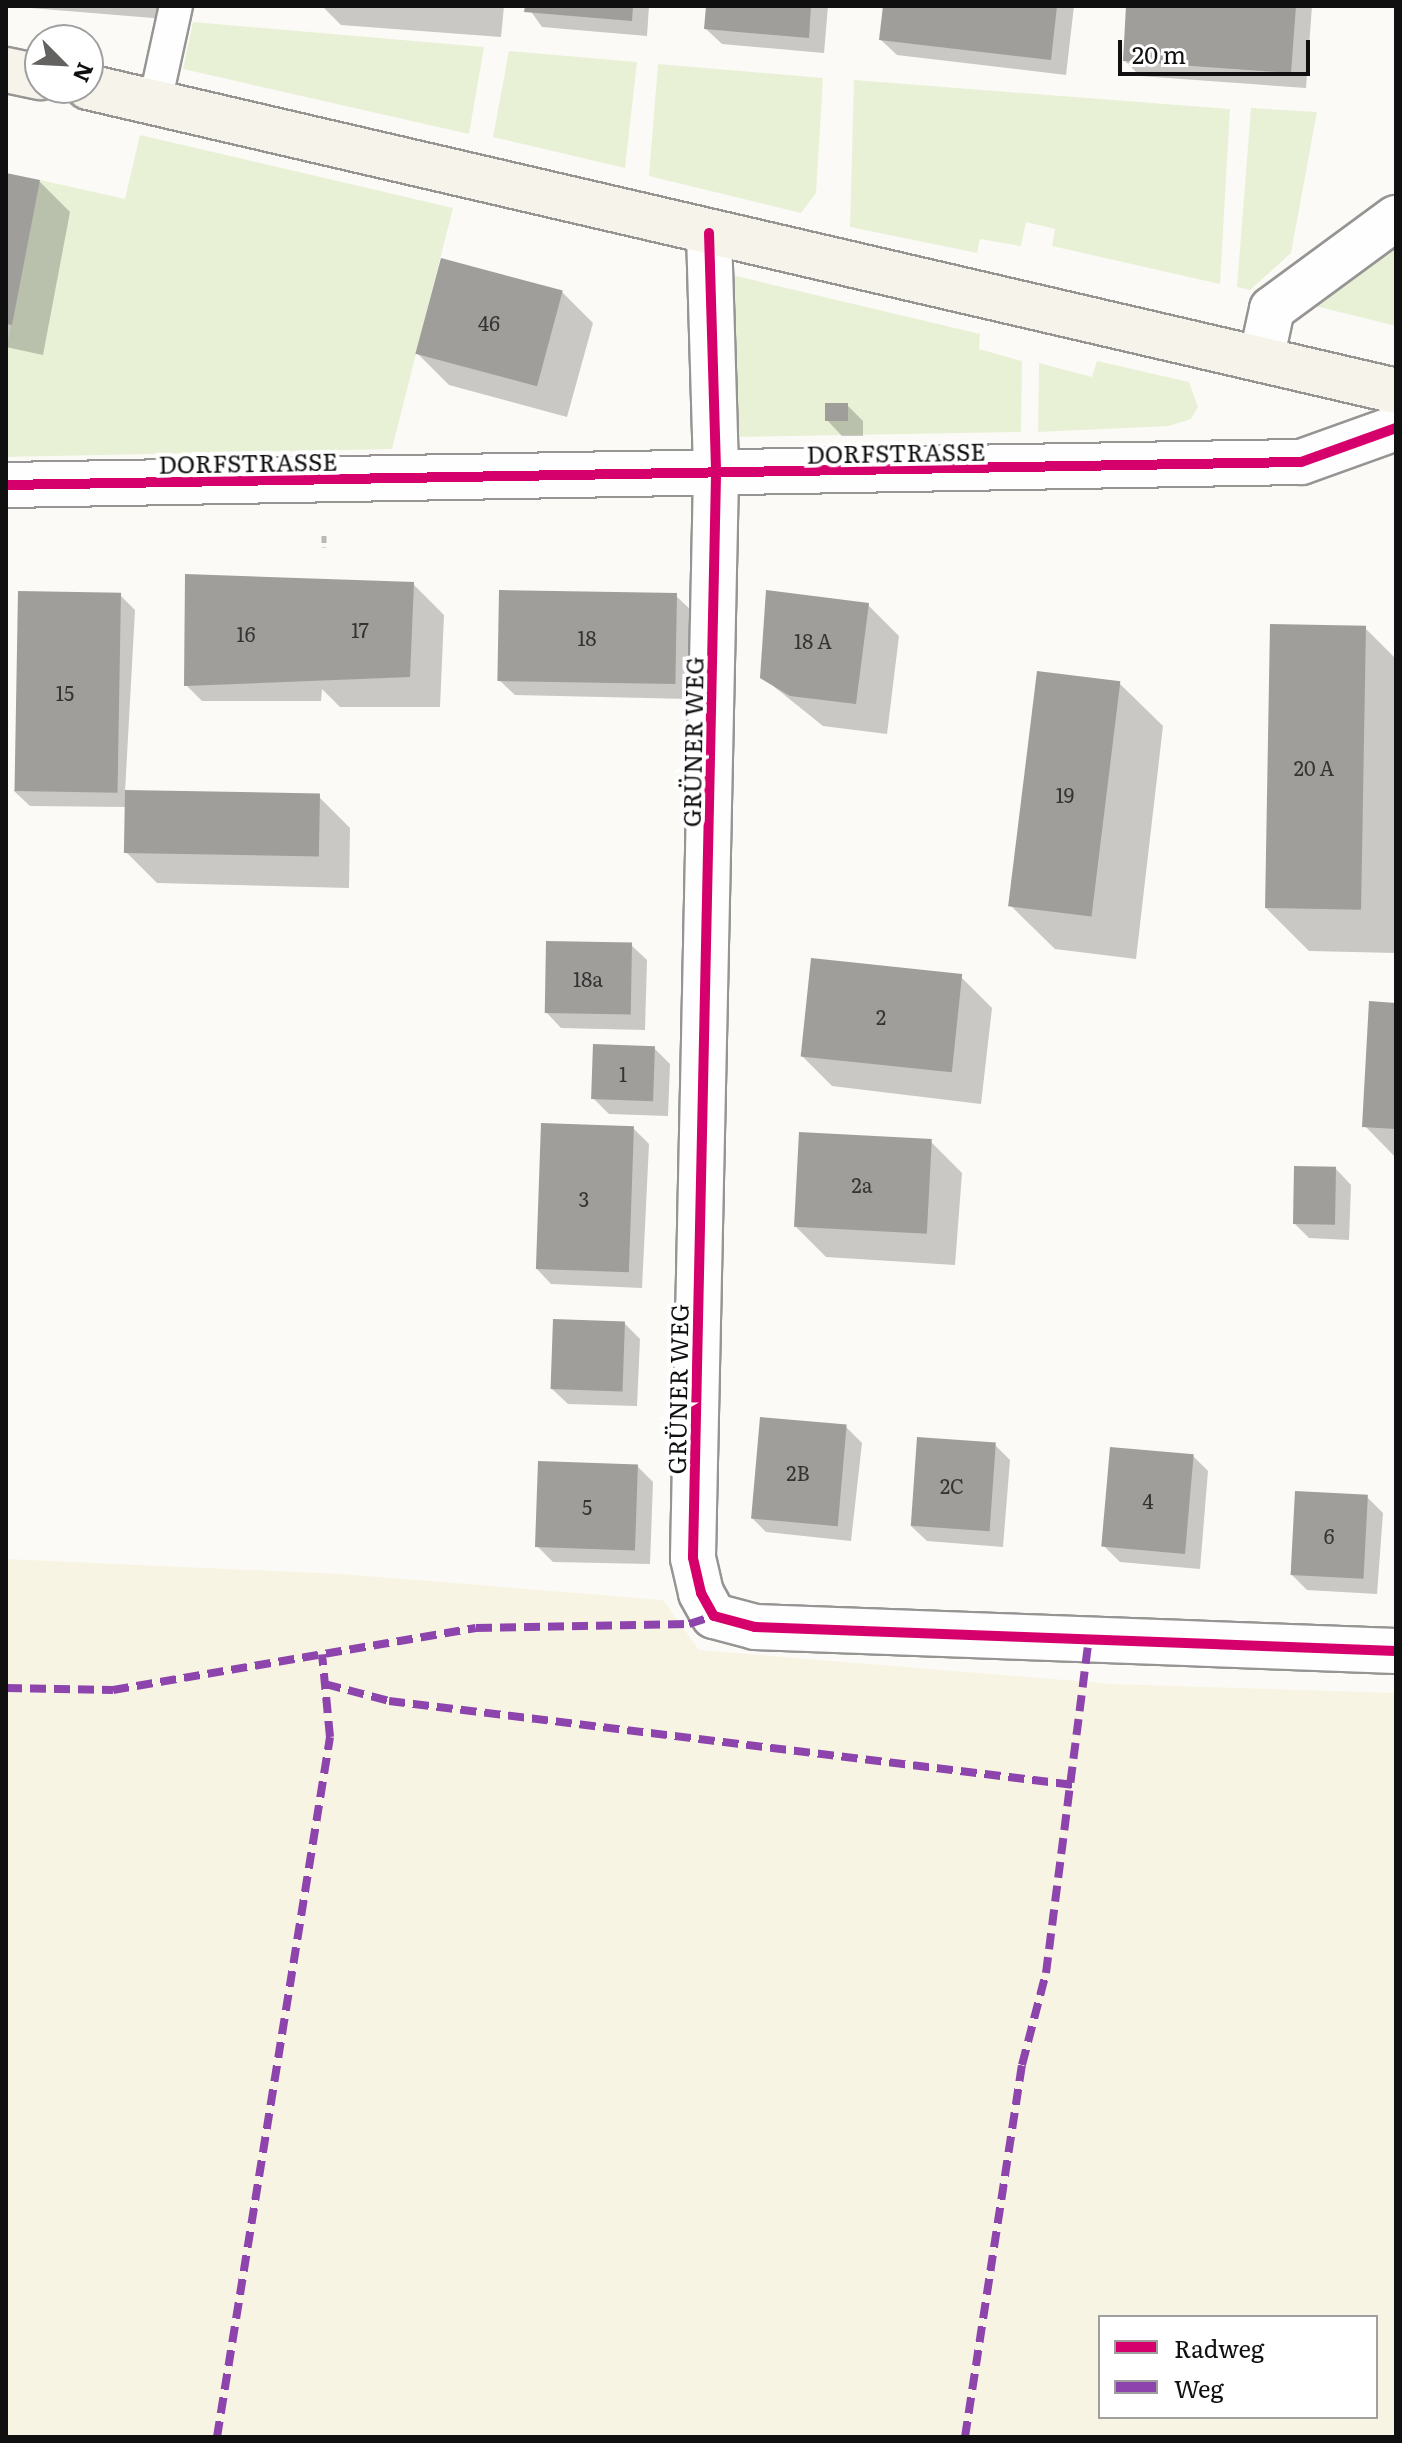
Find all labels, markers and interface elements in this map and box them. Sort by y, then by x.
north arrow [24,24,104,104]
scale bar [1122,24,1314,74]
text: 20 m [1132,36,1186,71]
text: N [66,58,103,88]
house number: 46 [478,310,500,334]
street label: DORFSTRASSE [806,436,986,468]
street label: DORFSTRASSE [158,446,338,478]
house number: 17 [351,617,369,641]
house number: 16 [237,621,255,645]
house number: 18 [577,625,597,649]
house number: 18 A [794,628,832,652]
street label: GRÜNER WEG [676,657,708,827]
house number: 15 [56,680,74,704]
house number: 20 A [1294,755,1334,779]
house number: 19 [1056,782,1074,806]
house number: 18a [573,966,603,990]
house number: 2 [876,1004,886,1028]
house number: 1 [619,1061,627,1085]
house number: 2a [852,1172,872,1196]
house number: 3 [579,1186,589,1210]
street label: GRÜNER WEG [661,1304,693,1474]
house number: 2B [786,1460,810,1484]
house number: 2C [940,1473,964,1497]
house number: 4 [1142,1488,1154,1512]
house number: 5 [582,1494,592,1518]
house number: 6 [1324,1523,1334,1547]
legend [1098,2315,1378,2419]
text: Radweg [1174,2330,1264,2365]
text: Weg [1174,2370,1224,2405]

